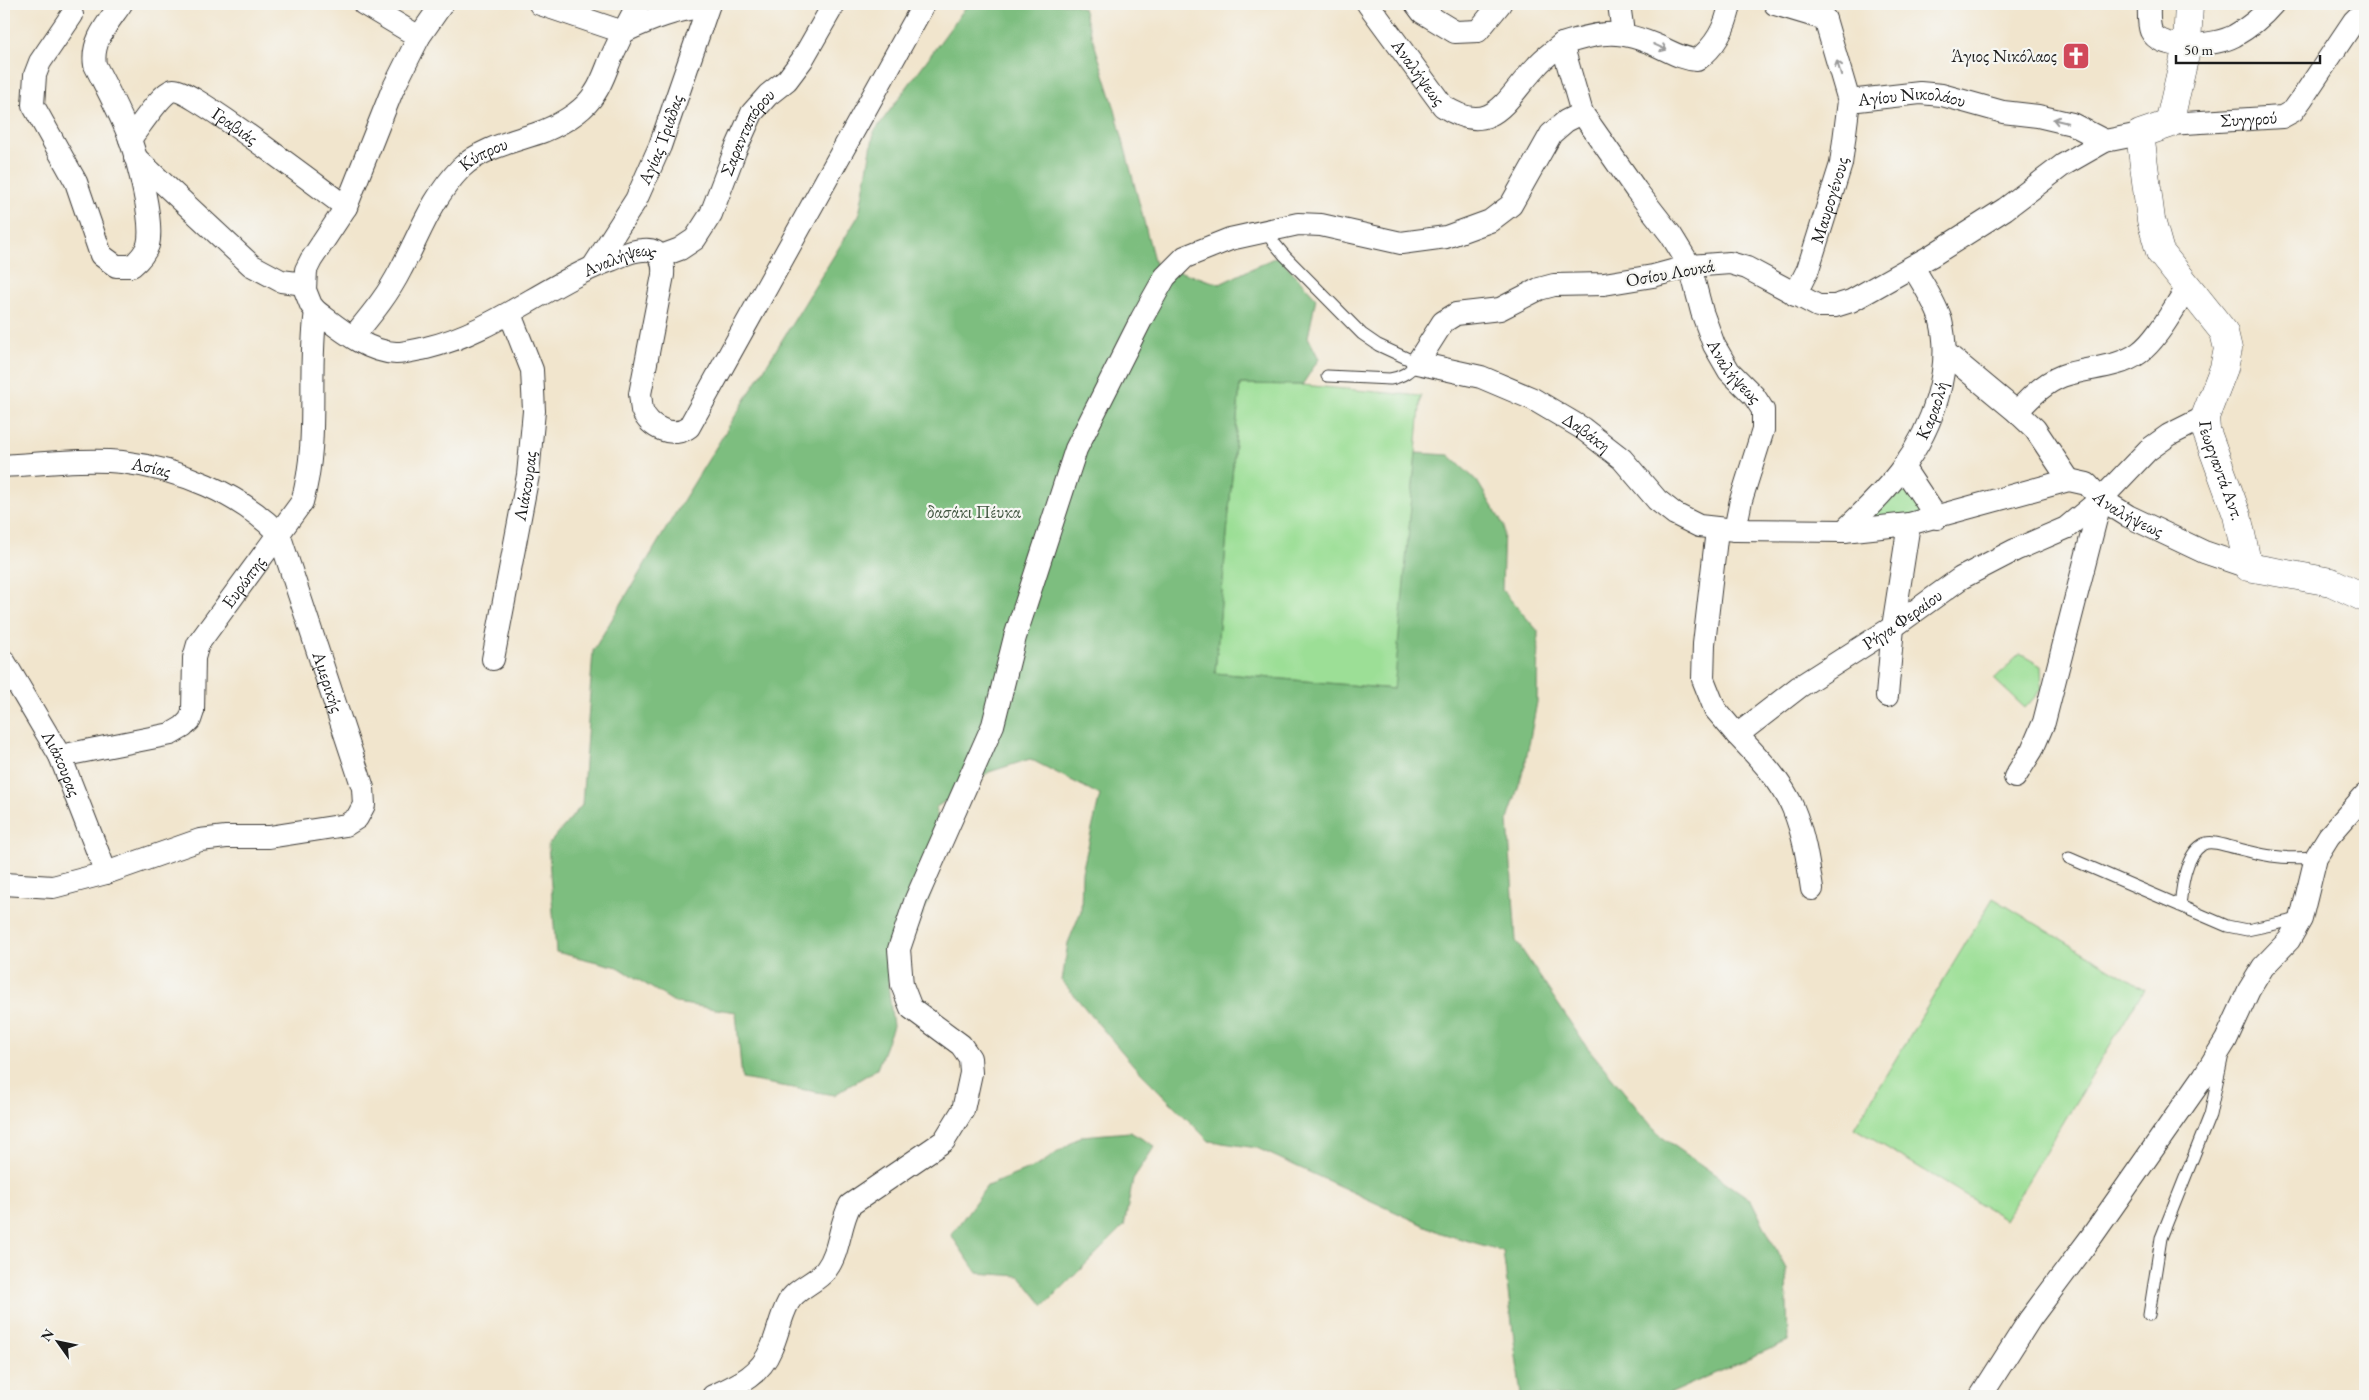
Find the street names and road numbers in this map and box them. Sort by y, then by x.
street label: Αναλήψεως [1386,34,1451,110]
street label: Αγίου Νικολάου [1855,81,1969,112]
street label: Σαρανταπόρου [715,82,779,179]
street label: Αγίας Τριάδας [632,91,688,189]
street label: Γραβιάς [208,102,263,150]
street label: Συγγρού [2220,105,2278,132]
street label: Κύπρου [454,132,511,176]
street label: Μαυρογένους [1805,156,1853,246]
street label: Αναλήψεως [578,238,662,282]
street label: Οσίου Λουκά [1624,253,1717,292]
street label: Αναλήψεως [1702,334,1768,408]
street label: Καραολή [1910,379,1952,443]
street label: Δαβάκη [1558,407,1616,457]
street label: Γεωργαντά Αντ. [2194,420,2250,523]
street label: Λιάκουρας [507,450,541,524]
street label: Ασίας [129,451,174,483]
street label: Αναλήψεως [2088,485,2168,542]
street label: Ευρώπης [216,551,270,612]
street label: Ρήγα Φεραίου [1858,583,1947,655]
street label: Αμερικής [307,647,349,715]
street label: Λιάκουρας [36,725,87,800]

